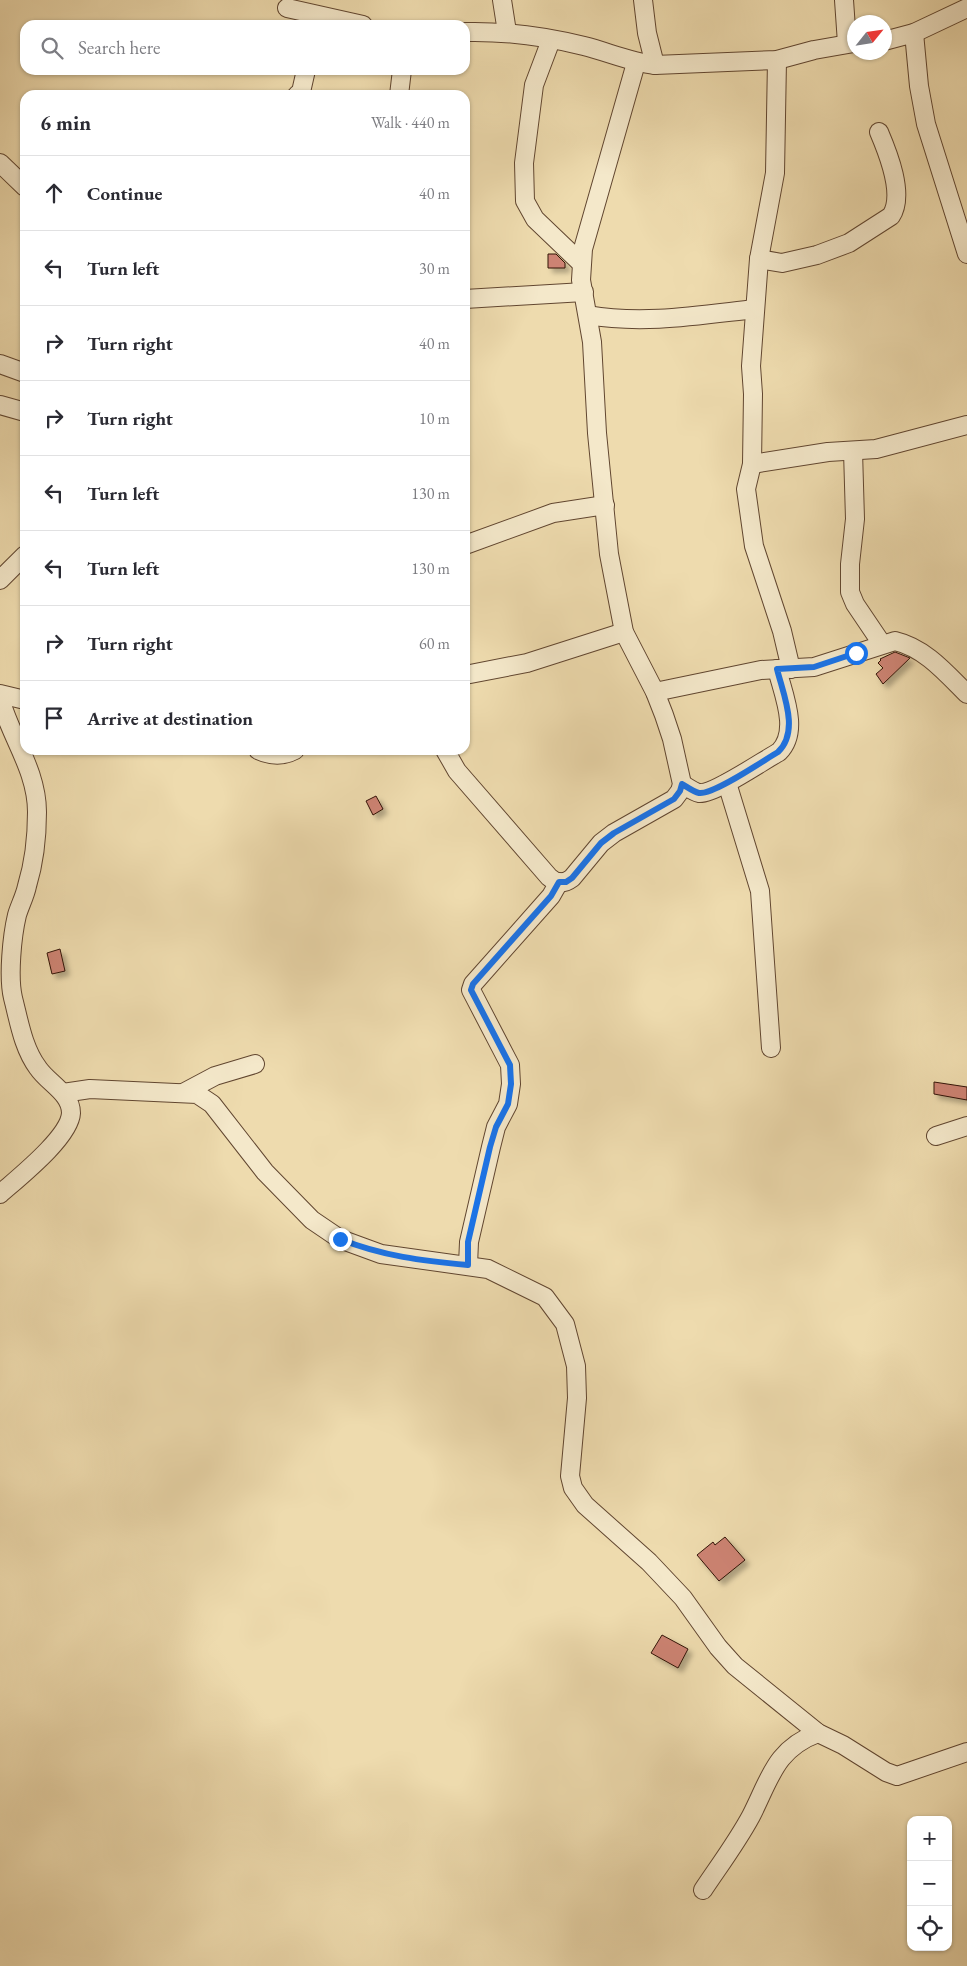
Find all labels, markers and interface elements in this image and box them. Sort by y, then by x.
north arrow [847,15,892,60]
search box [20,20,470,75]
icon: search [38,34,66,62]
text: Search here [78,35,160,60]
text: 6 min [40,109,91,136]
text: Walk · 440 m [371,112,450,133]
icon: ahead [40,179,68,207]
text: Continue [87,181,162,206]
text: 40 m [419,183,450,204]
icon: left [40,254,68,282]
text: Turn left [87,256,159,281]
text: 30 m [419,258,450,279]
icon: right [40,329,68,357]
text: Turn right [87,331,173,356]
text: 40 m [419,333,450,354]
icon: right [40,404,68,432]
text: Turn right [87,406,173,431]
text: 10 m [419,408,450,429]
icon: left [40,479,68,507]
text: Turn left [87,481,159,506]
text: 130 m [411,483,450,504]
icon: left [40,554,68,582]
text: Turn left [87,556,159,581]
text: 130 m [411,558,450,579]
icon: right [40,629,68,657]
text: Turn right [87,631,173,656]
text: 60 m [419,633,450,654]
route start [845,642,868,665]
icon: arrive [40,704,68,732]
text: Arrive at destination [87,706,253,731]
route end [329,1228,352,1251]
map controls [907,1816,952,1951]
button: + [907,1816,952,1861]
button: − [907,1861,952,1906]
button: locate [907,1906,952,1951]

